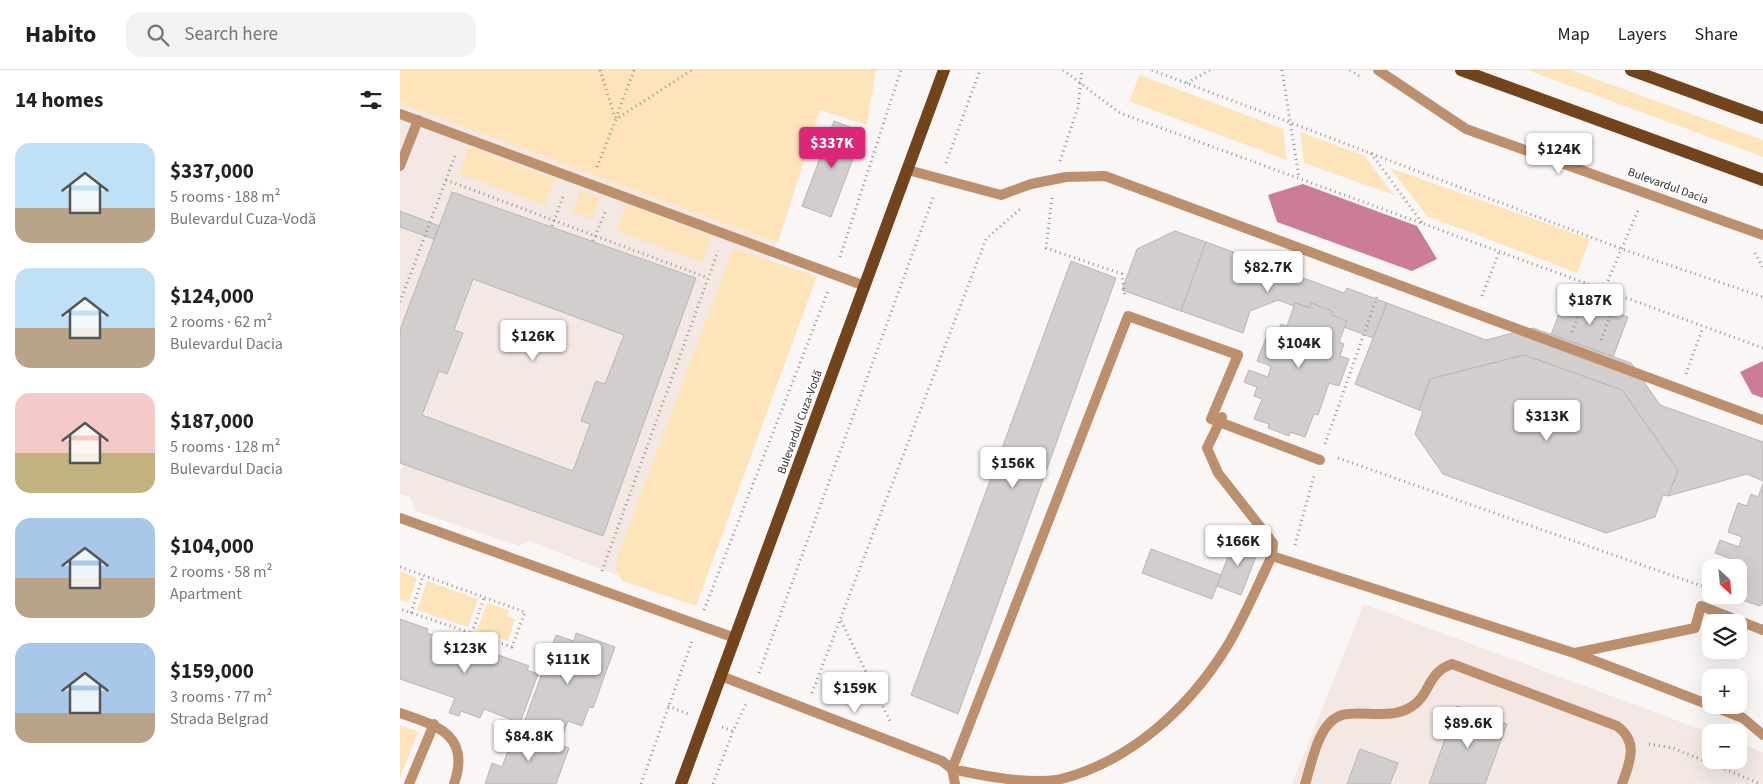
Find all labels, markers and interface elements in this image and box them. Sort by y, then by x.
search box [126,12,476,57]
text: Habito [25,17,96,52]
icon: search [144,21,172,49]
text: Search here [184,21,278,48]
text: Map [1558,22,1590,47]
text: Layers [1618,22,1667,47]
text: Share [1695,22,1738,47]
text: 14 homes [15,85,103,115]
icon: filters [357,86,385,114]
pin: $337K [797,126,867,169]
text: $337K [810,132,854,154]
pin: $124K [1524,132,1594,175]
text: $124K [1537,138,1581,160]
text: $337,000 [170,156,254,186]
icon: home [55,163,115,223]
street label: Bulevardul Dacia [1625,164,1711,208]
text: 5 rooms · 188 m² [170,186,280,208]
text: Bulevardul Cuza-Vodă [170,208,316,230]
pin: $82.7K [1227,250,1309,293]
text: $82.7K [1244,256,1292,278]
text: $124,000 [170,281,254,311]
pin: $187K [1555,284,1625,326]
icon: home [55,288,115,348]
text: $187K [1568,289,1612,311]
text: 2 rooms · 62 m² [170,311,272,333]
pin: $126K [498,320,568,362]
text: $126K [511,325,555,347]
pin: $104K [1264,326,1334,369]
text: $104K [1277,332,1321,354]
text: Bulevardul Dacia [170,333,283,355]
street label: Bulevardul Cuza-Vodă [773,368,827,476]
pin: $313K [1512,400,1582,442]
text: $313K [1525,405,1569,427]
text: $187,000 [170,406,254,436]
icon: home [55,413,115,473]
text: 5 rooms · 128 m² [170,436,280,458]
pin: $156K [978,446,1048,489]
text: $156K [991,452,1035,474]
text: Bulevardul Dacia [170,458,283,480]
pin: $166K [1203,524,1273,567]
text: $166K [1216,530,1260,552]
text: $104,000 [170,531,254,561]
icon: home [55,538,115,598]
north arrow [1702,559,1748,604]
map controls [1702,559,1747,769]
text: 2 rooms · 58 m² [170,561,272,583]
text: Apartment [170,583,242,605]
button: layers [1702,614,1747,659]
pin: $123K [430,632,500,674]
text: $123K [443,637,487,659]
pin: $111K [533,642,603,685]
text: $111K [546,648,590,670]
text: $159,000 [170,656,254,686]
icon: home [55,663,115,723]
button: + [1702,669,1747,714]
pin: $159K [820,672,890,714]
text: $159K [833,677,877,699]
text: 3 rooms · 77 m² [170,686,272,708]
pin: $89.6K [1427,706,1509,749]
text: Strada Belgrad [170,708,269,730]
text: $89.6K [1444,712,1492,734]
pin: $84.8K [488,720,570,762]
button: − [1702,724,1747,769]
text: $84.8K [505,725,553,747]

